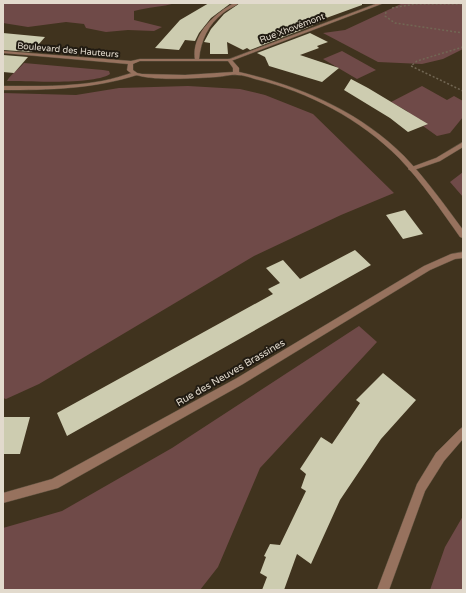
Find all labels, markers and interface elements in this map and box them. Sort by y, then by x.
street label: Rue Xhovémont [258,11,327,46]
street label: Boulevard des Hauteurs [17,41,119,60]
street label: Rue des Neuves Brassines [174,337,287,409]

